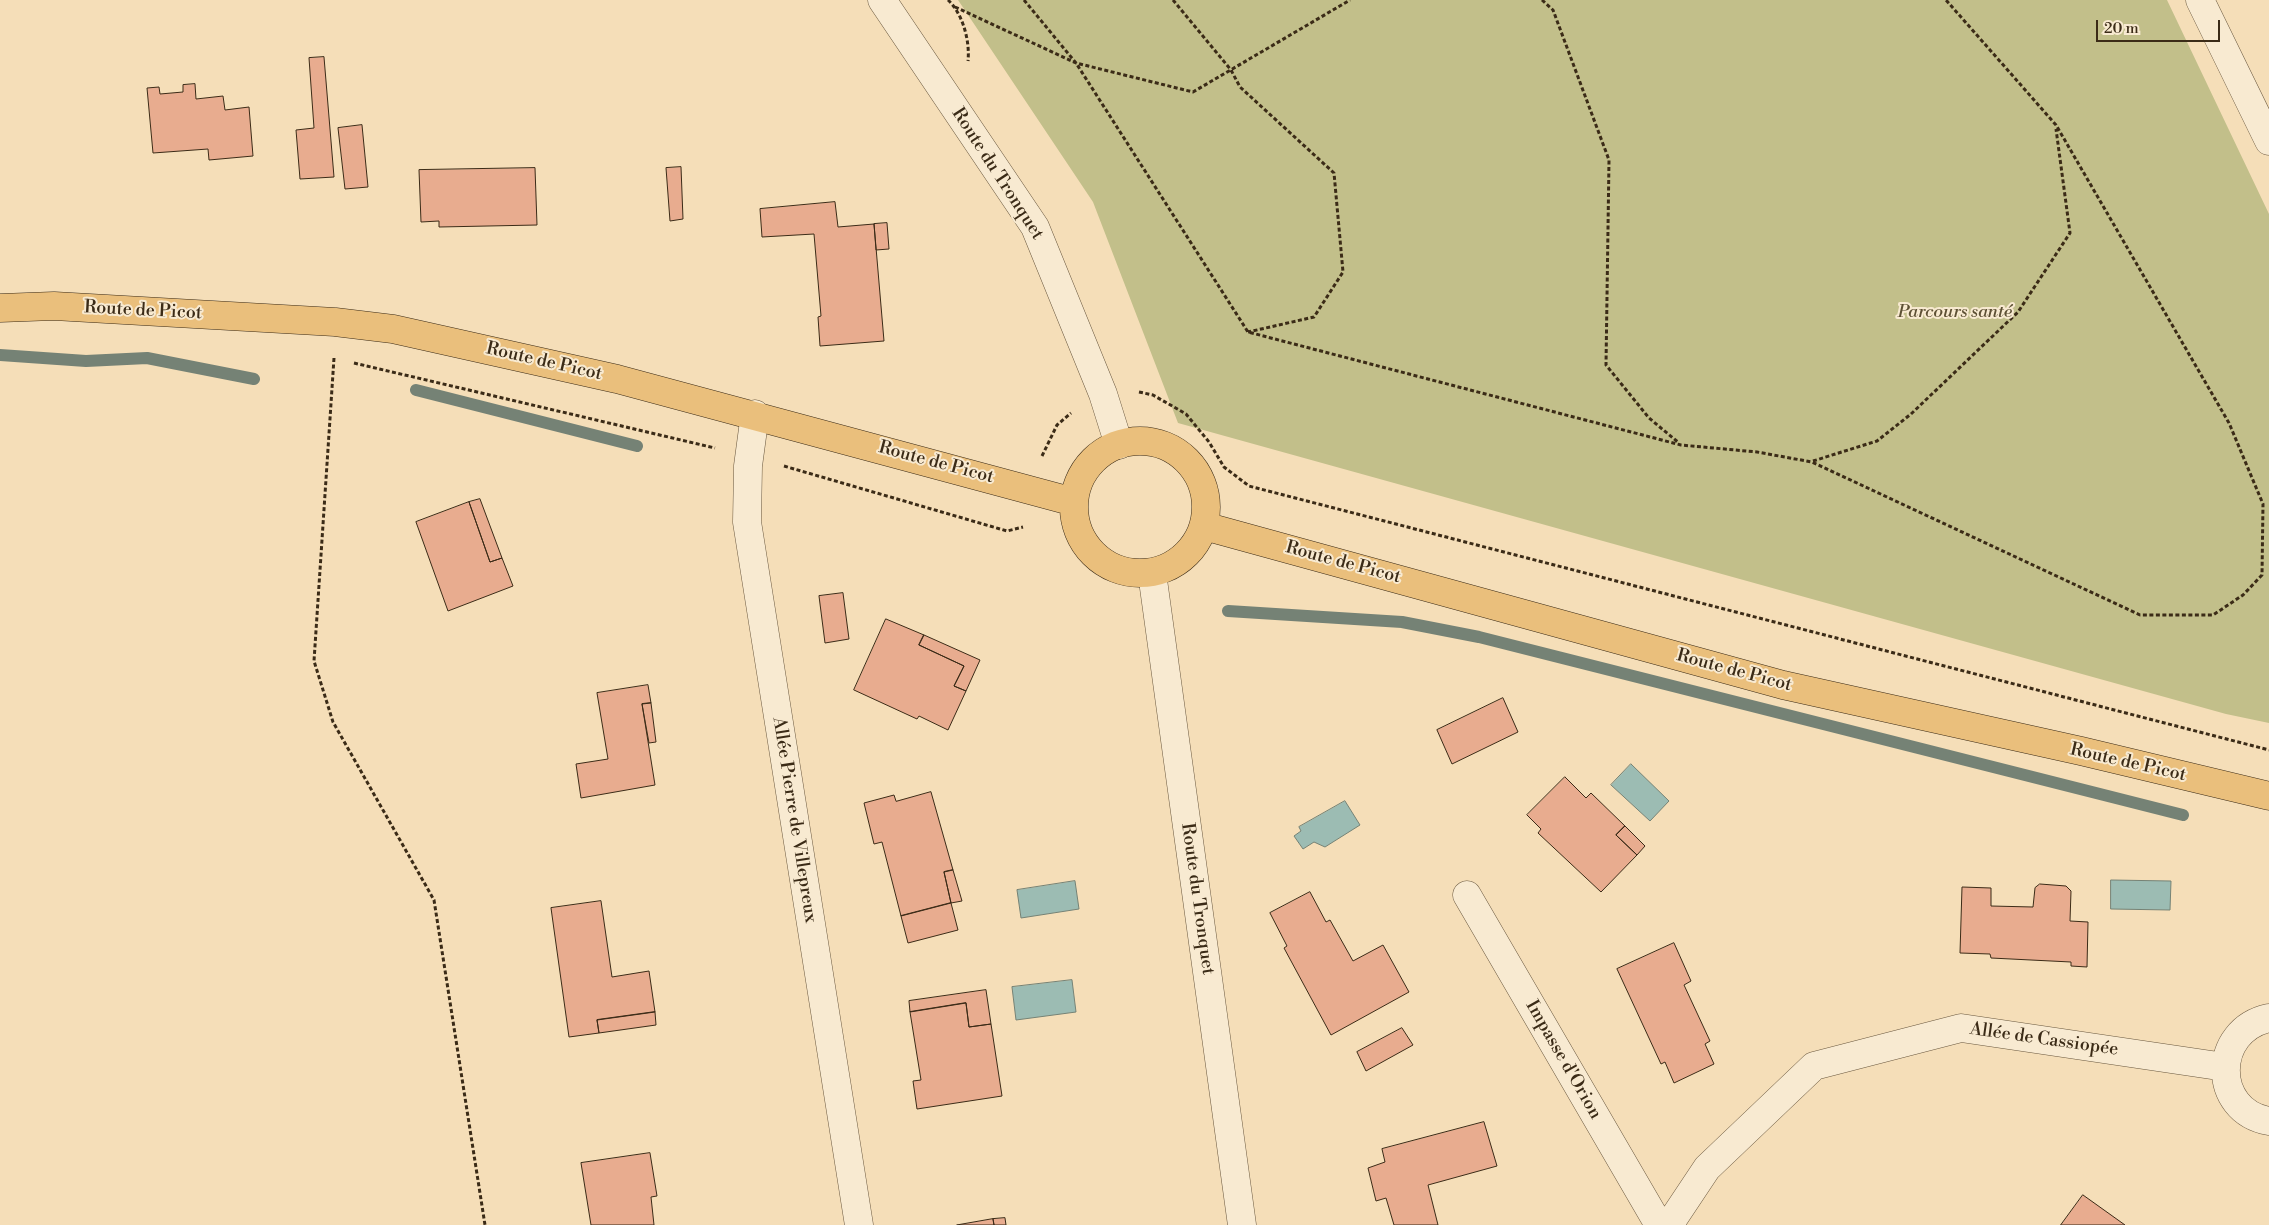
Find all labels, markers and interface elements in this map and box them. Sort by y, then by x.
scale bar [2099,10,2223,42]
text: 20 m [2104,19,2139,38]
street label: Route du Tronquet [946,104,1048,244]
street label: Route de Picot [83,297,203,325]
park label: Parcours santé [1898,302,2012,324]
street label: Route de Picot [484,338,604,386]
street label: Route de Picot [876,437,996,489]
street label: Route de Picot [1283,537,1403,589]
street label: Route de Picot [1674,645,1794,697]
street label: Allée Pierre de Villepreux [767,716,821,924]
street label: Route de Picot [2068,739,2188,787]
street label: Route du Tronquet [1176,822,1218,976]
street label: Impasse d'Orion [1520,997,1606,1123]
street label: Allée de Cassiopée [1968,1019,2120,1061]

